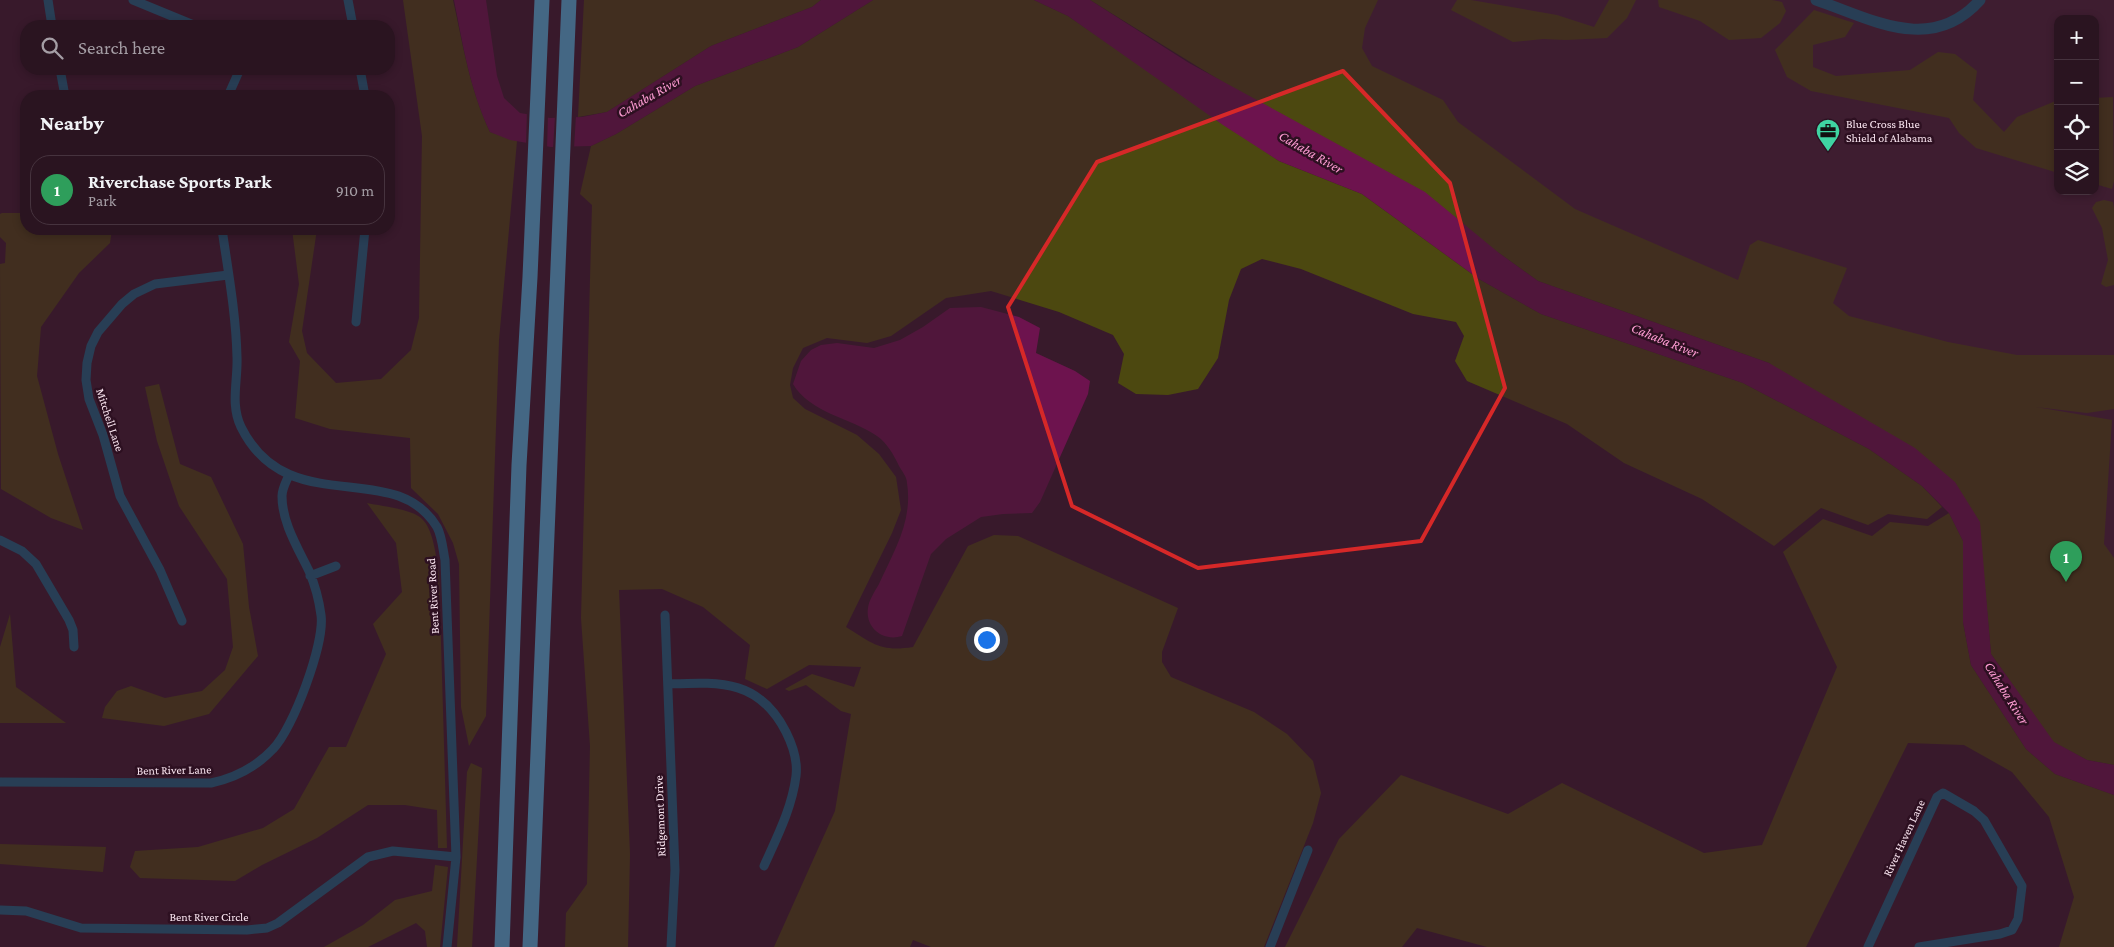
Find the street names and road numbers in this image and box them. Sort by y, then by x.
street label: Mitchell Lane [93,387,127,453]
street label: Bent River Road [424,557,442,634]
street label: Bent River Lane [137,762,211,778]
street label: Ridgemont Drive [652,775,668,857]
street label: River Haven Lane [1880,797,1928,879]
street label: Bent River Circle [169,910,249,924]

